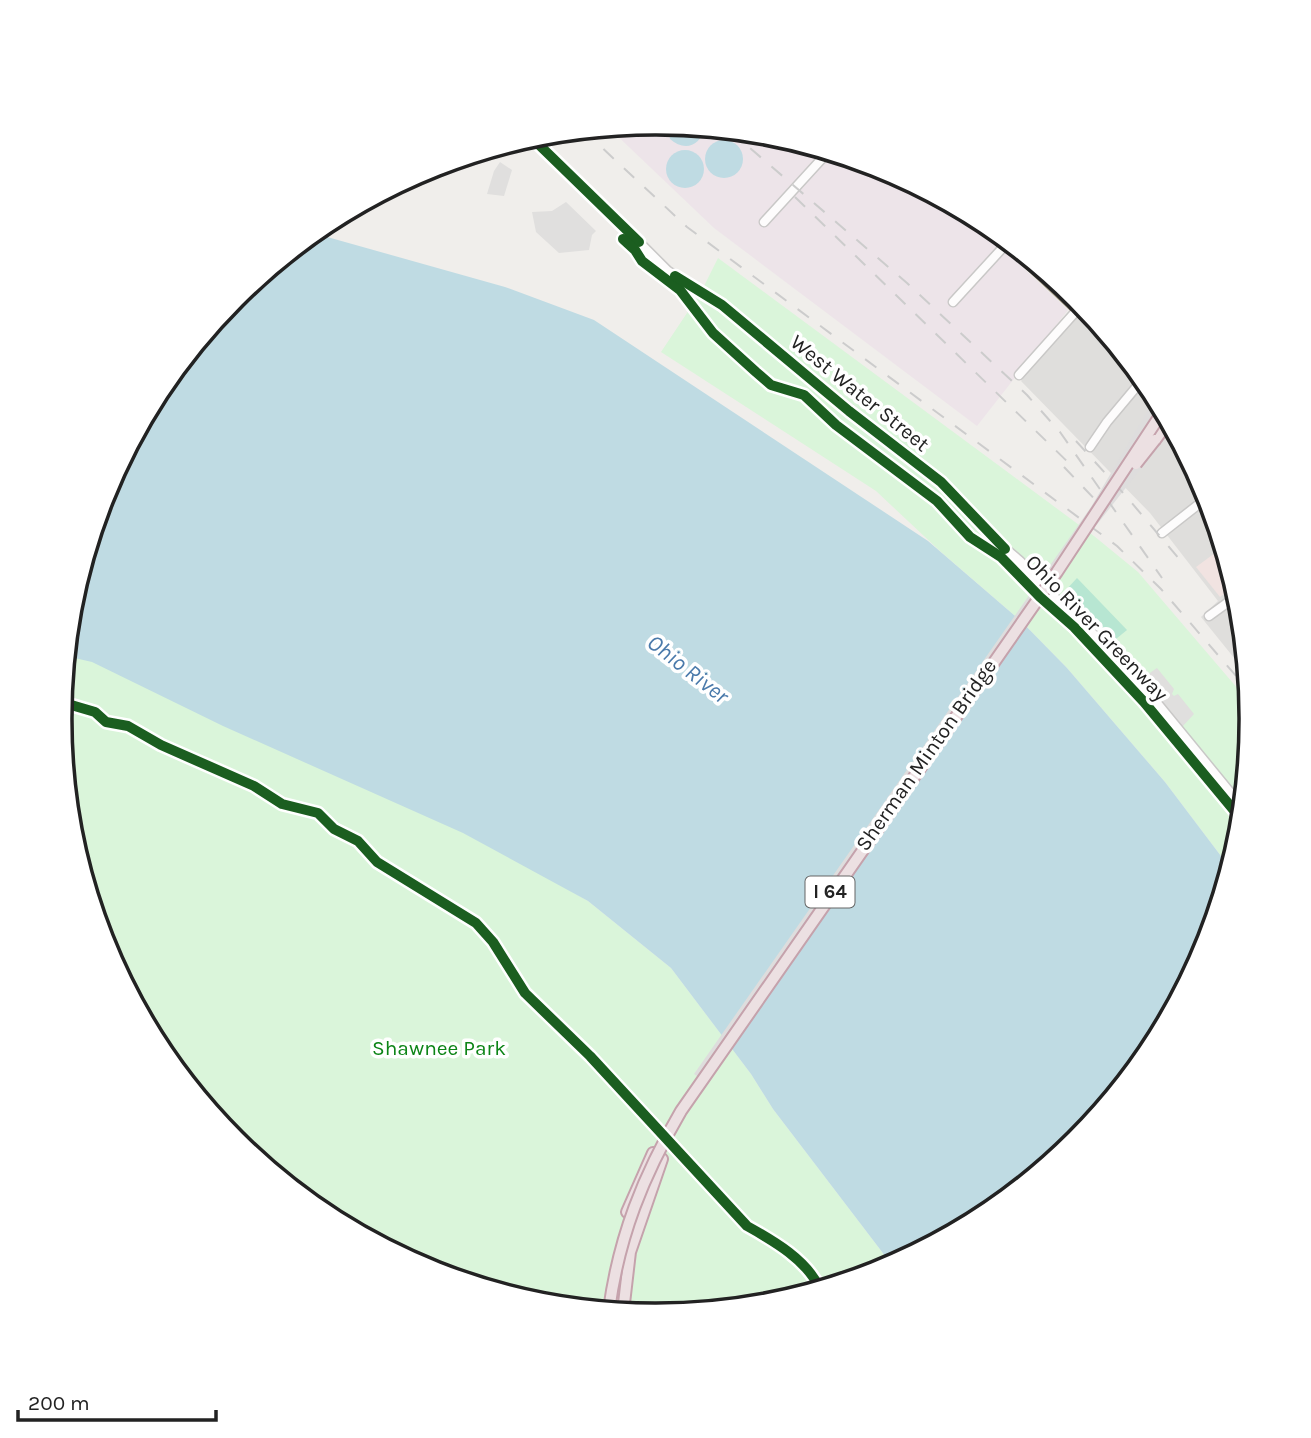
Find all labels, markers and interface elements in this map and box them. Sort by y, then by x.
street label: West Water Street [786,330,934,456]
street label: Ohio River Greenway [1021,550,1173,706]
water label: Ohio River [642,629,735,710]
street label: Sherman Minton Bridge [851,655,1001,855]
road number: I 64 [806,876,854,908]
park label: Shawnee Park [372,1036,506,1060]
scale bar [18,1378,215,1422]
text: 200 m [28,1391,90,1415]

